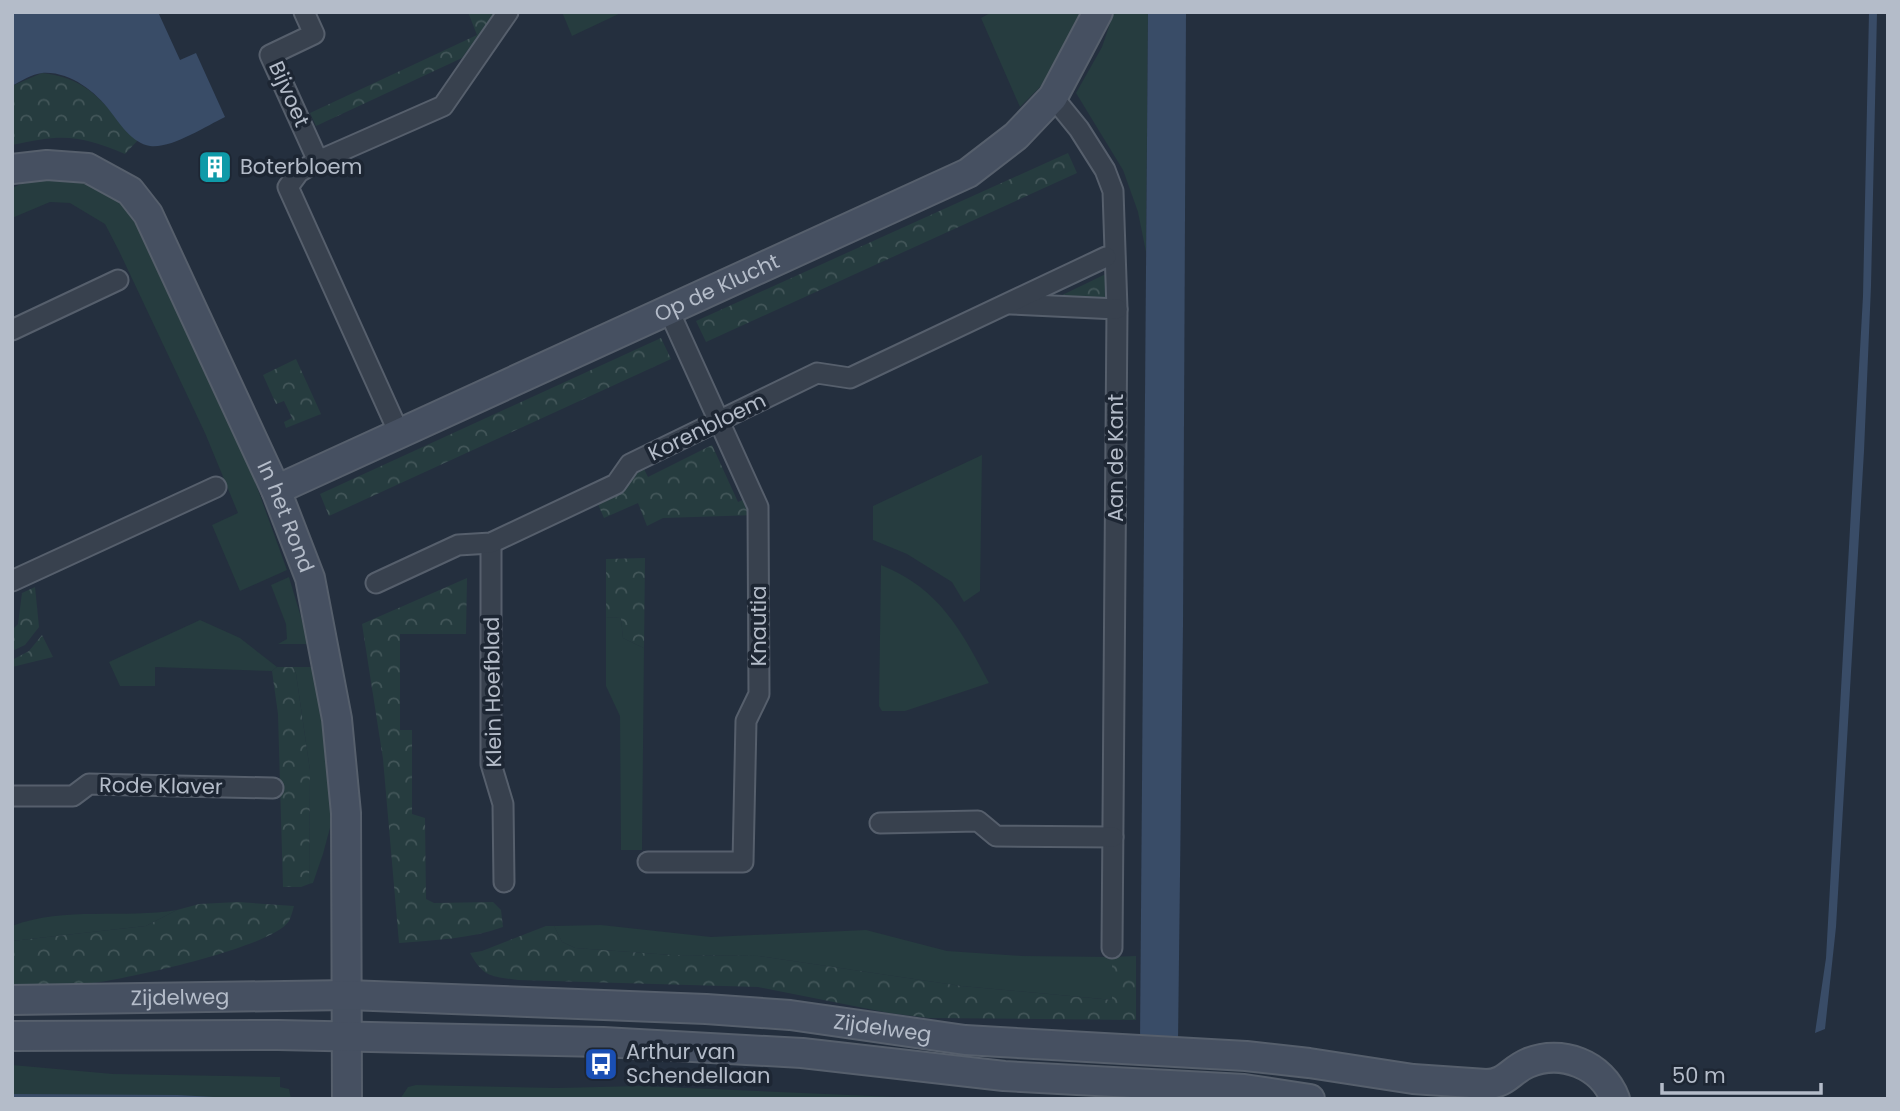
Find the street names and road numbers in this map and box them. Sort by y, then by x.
street label: Bijvoet [262,56,317,131]
street label: Op de Klucht [650,246,784,329]
street label: Korenbloem [643,386,771,468]
street label: Aan de Kant [1101,394,1130,522]
street label: In het Rond [250,456,321,576]
street label: Knautia [744,586,773,666]
street label: Klein Hoefblad [477,616,508,768]
street label: Rode Klaver [99,770,223,801]
street label: Zijdelweg [130,982,230,1012]
street label: Zijdelweg [832,1006,933,1049]

